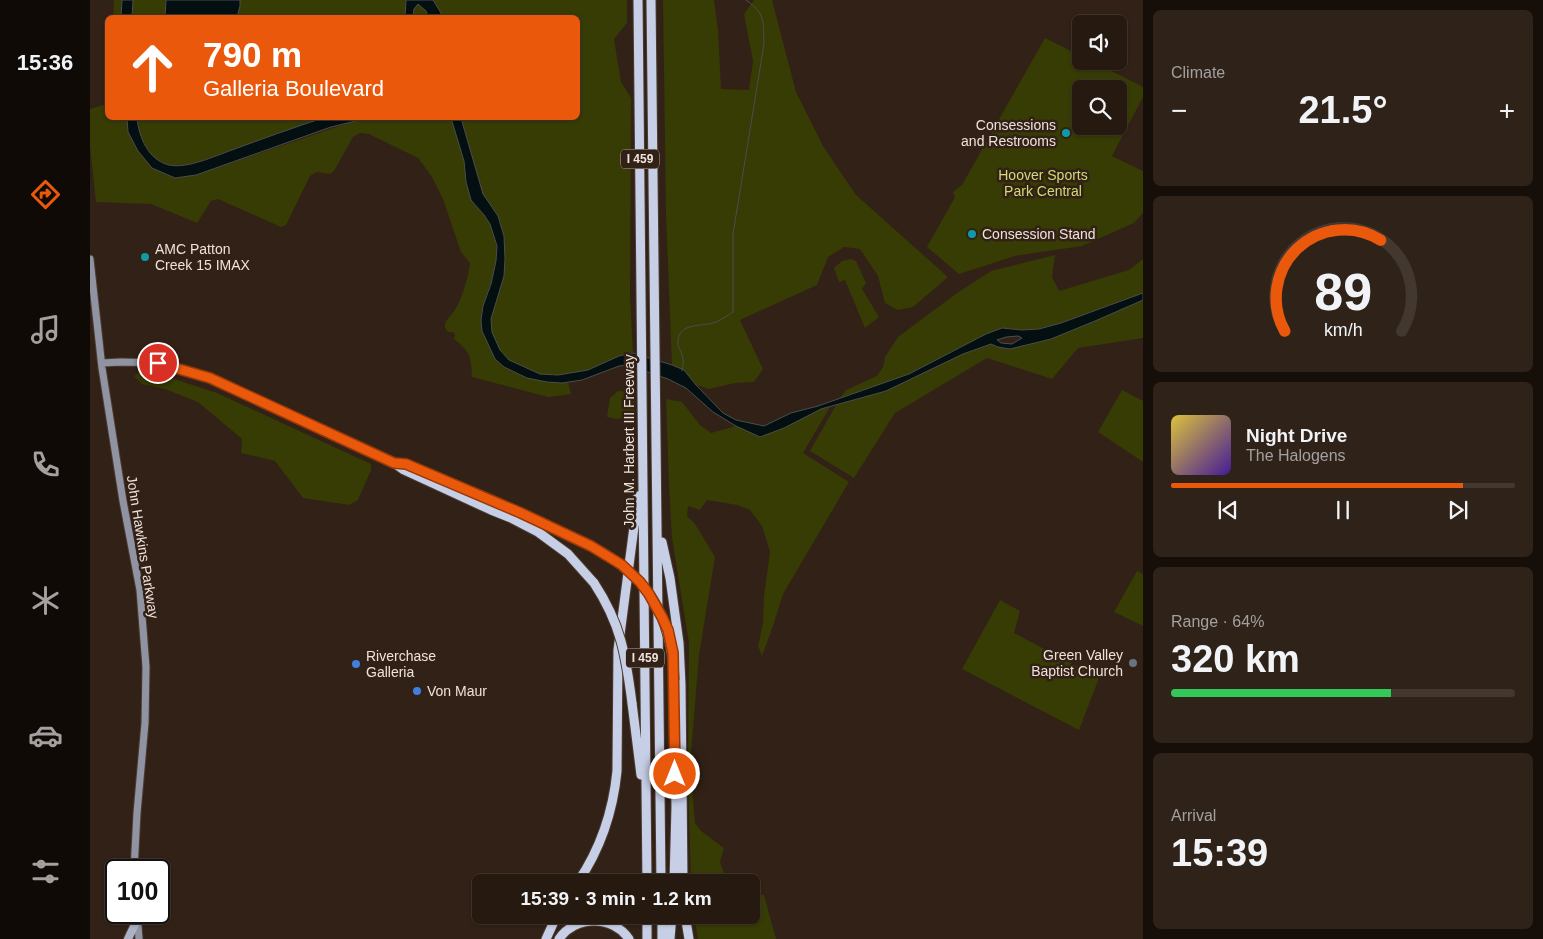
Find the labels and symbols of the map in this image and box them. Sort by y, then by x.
place label: Consessions and Restrooms [961,117,1056,149]
marker: Consessions and Restrooms [1060,127,1072,139]
road number: I 459 [621,150,659,168]
park label: Hoover Sports Park Central [998,167,1088,199]
place label: Consession Stand [982,226,1096,242]
marker: Consession Stand [966,228,978,240]
place label: AMC Patton Creek 15 IMAX [155,241,251,273]
marker: AMC Patton Creek 15 IMAX [139,251,151,263]
pin [137,342,179,384]
street label: John M. Harbert III Freeway [621,354,637,528]
street label: John Hawkins Parkway [124,474,162,620]
place label: Green Valley Baptist Church [1031,647,1123,679]
place label: Riverchase Galleria [366,648,436,680]
road number: I 459 [626,648,664,668]
marker: Green Valley Baptist Church [1127,657,1139,669]
marker: Riverchase Galleria [350,658,362,670]
place label: Von Maur [427,683,487,699]
marker: Von Maur [411,685,423,697]
position arrow [648,747,700,799]
speed limit sign: 100 [105,859,170,924]

